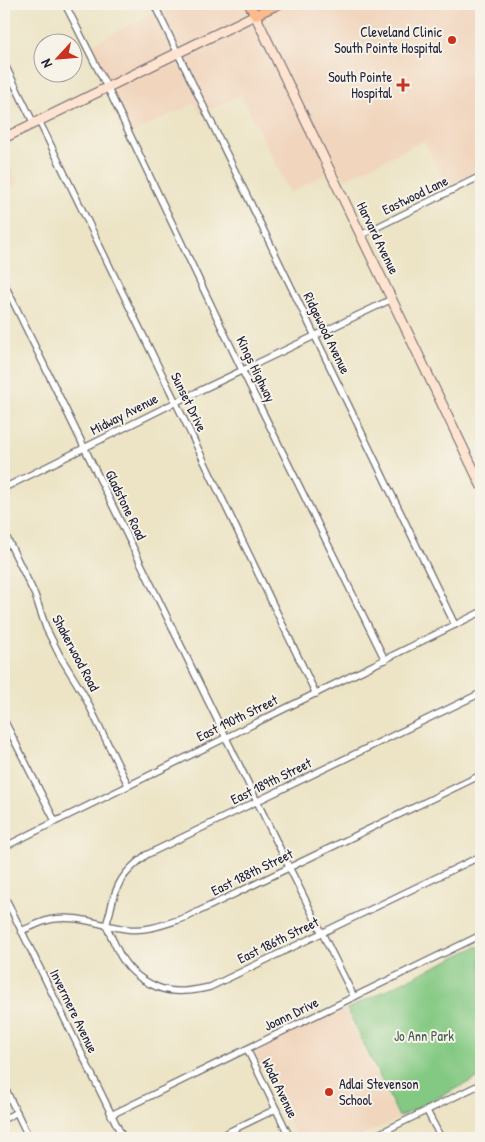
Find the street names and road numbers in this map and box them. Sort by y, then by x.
street label: Eastwood Lane [379,170,451,219]
street label: Harvard Avenue [353,199,404,277]
street label: Ridgewood Avenue [299,289,356,378]
street label: Kings Highway [231,333,281,405]
street label: Sunset Drive [167,369,212,435]
street label: Midway Avenue [87,388,162,440]
street label: Gladstone Road [101,467,152,543]
street label: Shakerwood Road [48,611,105,695]
street label: East 190th Street [193,690,281,745]
street label: East 189th Street [227,753,315,808]
street label: East 188th Street [208,843,296,900]
street label: East 186th Street [234,912,322,967]
street label: Invermere Avenue [46,966,103,1056]
street label: Joann Drive [260,992,322,1035]
street label: Woda Avenue [258,1055,303,1121]

